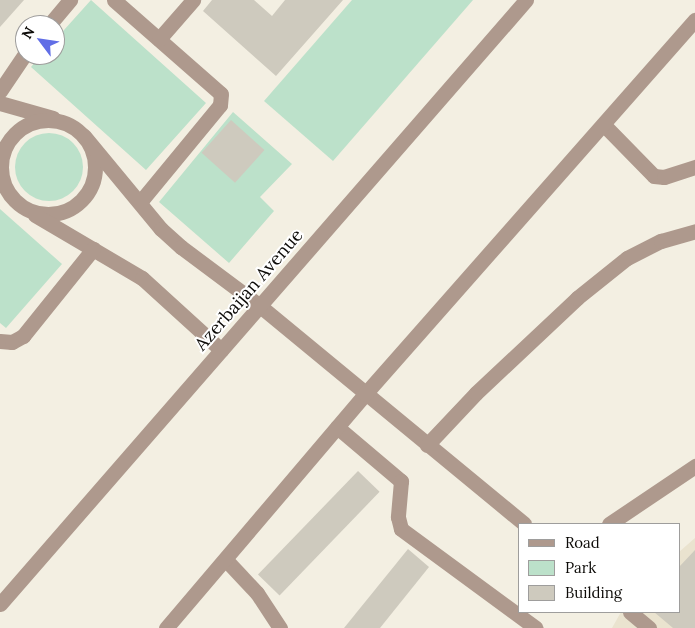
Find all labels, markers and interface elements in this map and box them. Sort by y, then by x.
north arrow [15,15,65,65]
text: N [17,24,38,42]
street label: Azerbaijan Avenue [190,225,308,355]
legend [518,523,680,613]
text: Road [565,533,600,552]
text: Park [565,558,596,577]
text: Building [565,583,622,602]

